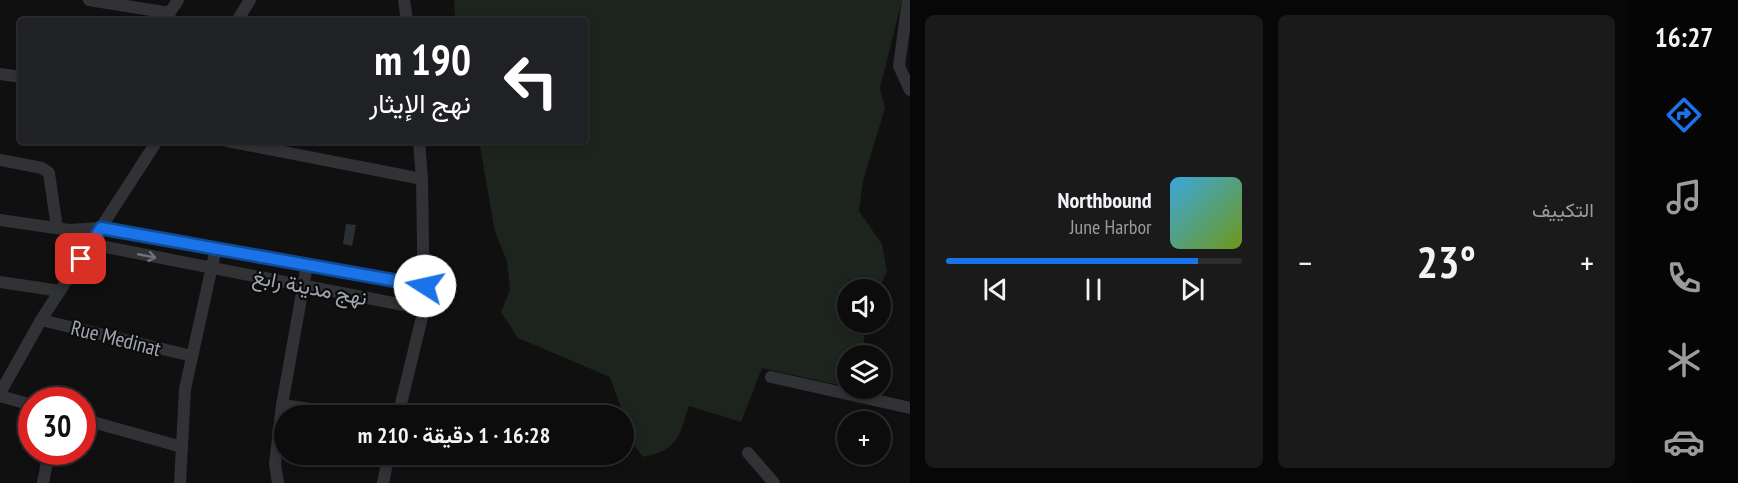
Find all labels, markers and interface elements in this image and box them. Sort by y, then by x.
text: 16:27 [1655,20,1713,54]
text: 190 m [374,32,471,87]
icon: left [492,42,570,120]
text: نهج الإيثار [369,86,471,120]
icon: directions [1663,94,1705,136]
icon: music [1663,176,1705,218]
text: Northbound [1058,186,1152,214]
text: التكييف [1532,197,1594,223]
text: June Harbor [1070,214,1152,240]
text: 23° [1417,232,1476,290]
pin [55,233,106,284]
text: − [1299,241,1312,284]
text: + [1580,241,1594,284]
icon: arrive [64,242,97,275]
one-way arrow [137,250,157,261]
position arrow [393,254,457,318]
icon: phone [1663,257,1705,299]
street label: نهج مدينة رابغ [250,263,370,312]
icon: previous [979,273,1012,306]
icon: pause [1077,273,1110,306]
icon: next [1176,273,1209,306]
map controls [837,279,891,465]
button: sound [837,279,891,333]
street label: Rue Medinat [68,314,164,362]
icon: climate [1663,339,1705,381]
button: layers [837,345,891,399]
speed limit sign: 30 [18,387,96,465]
button: + [837,411,891,465]
text: 16:28 · 1 دقيقة · 210 m [358,421,550,449]
icon: car [1663,421,1705,463]

